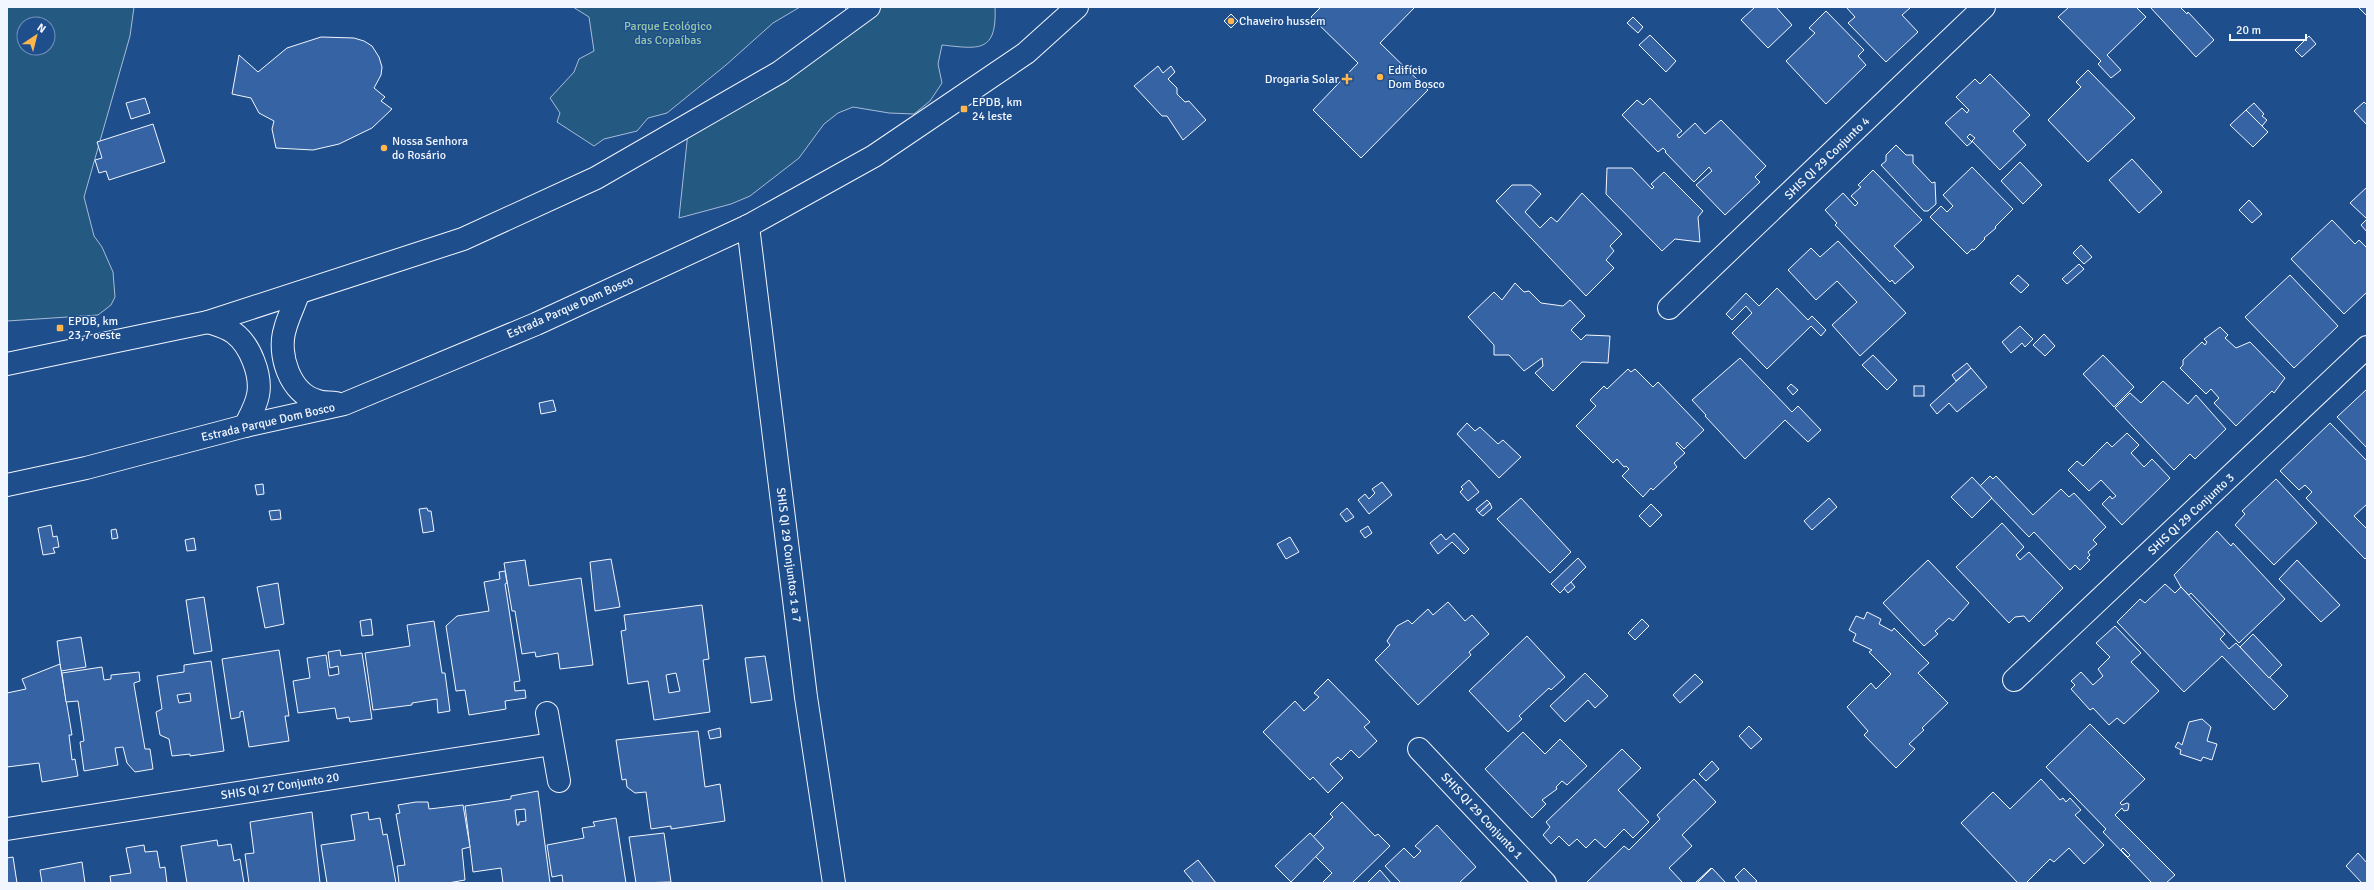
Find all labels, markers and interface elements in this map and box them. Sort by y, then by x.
place label: Chaveiro hussem [1239,14,1325,29]
north arrow [16,16,56,56]
marker: Chaveiro hussem [1226,16,1236,26]
scale bar [2230,16,2306,42]
park label: Parque Ecológico das Copaíbas [624,19,712,48]
text: N [35,21,48,36]
text: 20 m [2236,23,2261,38]
place label: Edifício Dom Bosco [1388,63,1445,92]
place label: Drogaria Solar [1265,72,1340,87]
marker: Edifício Dom Bosco [1375,72,1385,82]
marker: Drogaria Solar [1342,74,1352,84]
place label: EPDB, km 24 leste [972,95,1022,124]
marker: EPDB, km 24 leste [959,104,969,114]
street label: SHIS QI 29 Conjunto 4 [1781,113,1874,203]
place label: Nossa Senhora do Rosário [392,134,468,163]
marker: Nossa Senhora do Rosário [379,143,389,153]
street label: Estrada Parque Dom Bosco [505,273,636,342]
place label: EPDB, km 23,7 oeste [68,314,121,343]
marker: EPDB, km 23,7 oeste [55,323,65,333]
street label: Estrada Parque Dom Bosco [200,400,337,445]
street label: SHIS QI 29 Conjunto 3 [2145,470,2238,558]
street label: SHIS QI 29 Conjuntos 1 a 7 [773,487,804,624]
street label: SHIS QI 27 Conjunto 20 [220,770,340,803]
street label: SHIS QI 29 Conjunto 1 [1438,770,1526,863]

